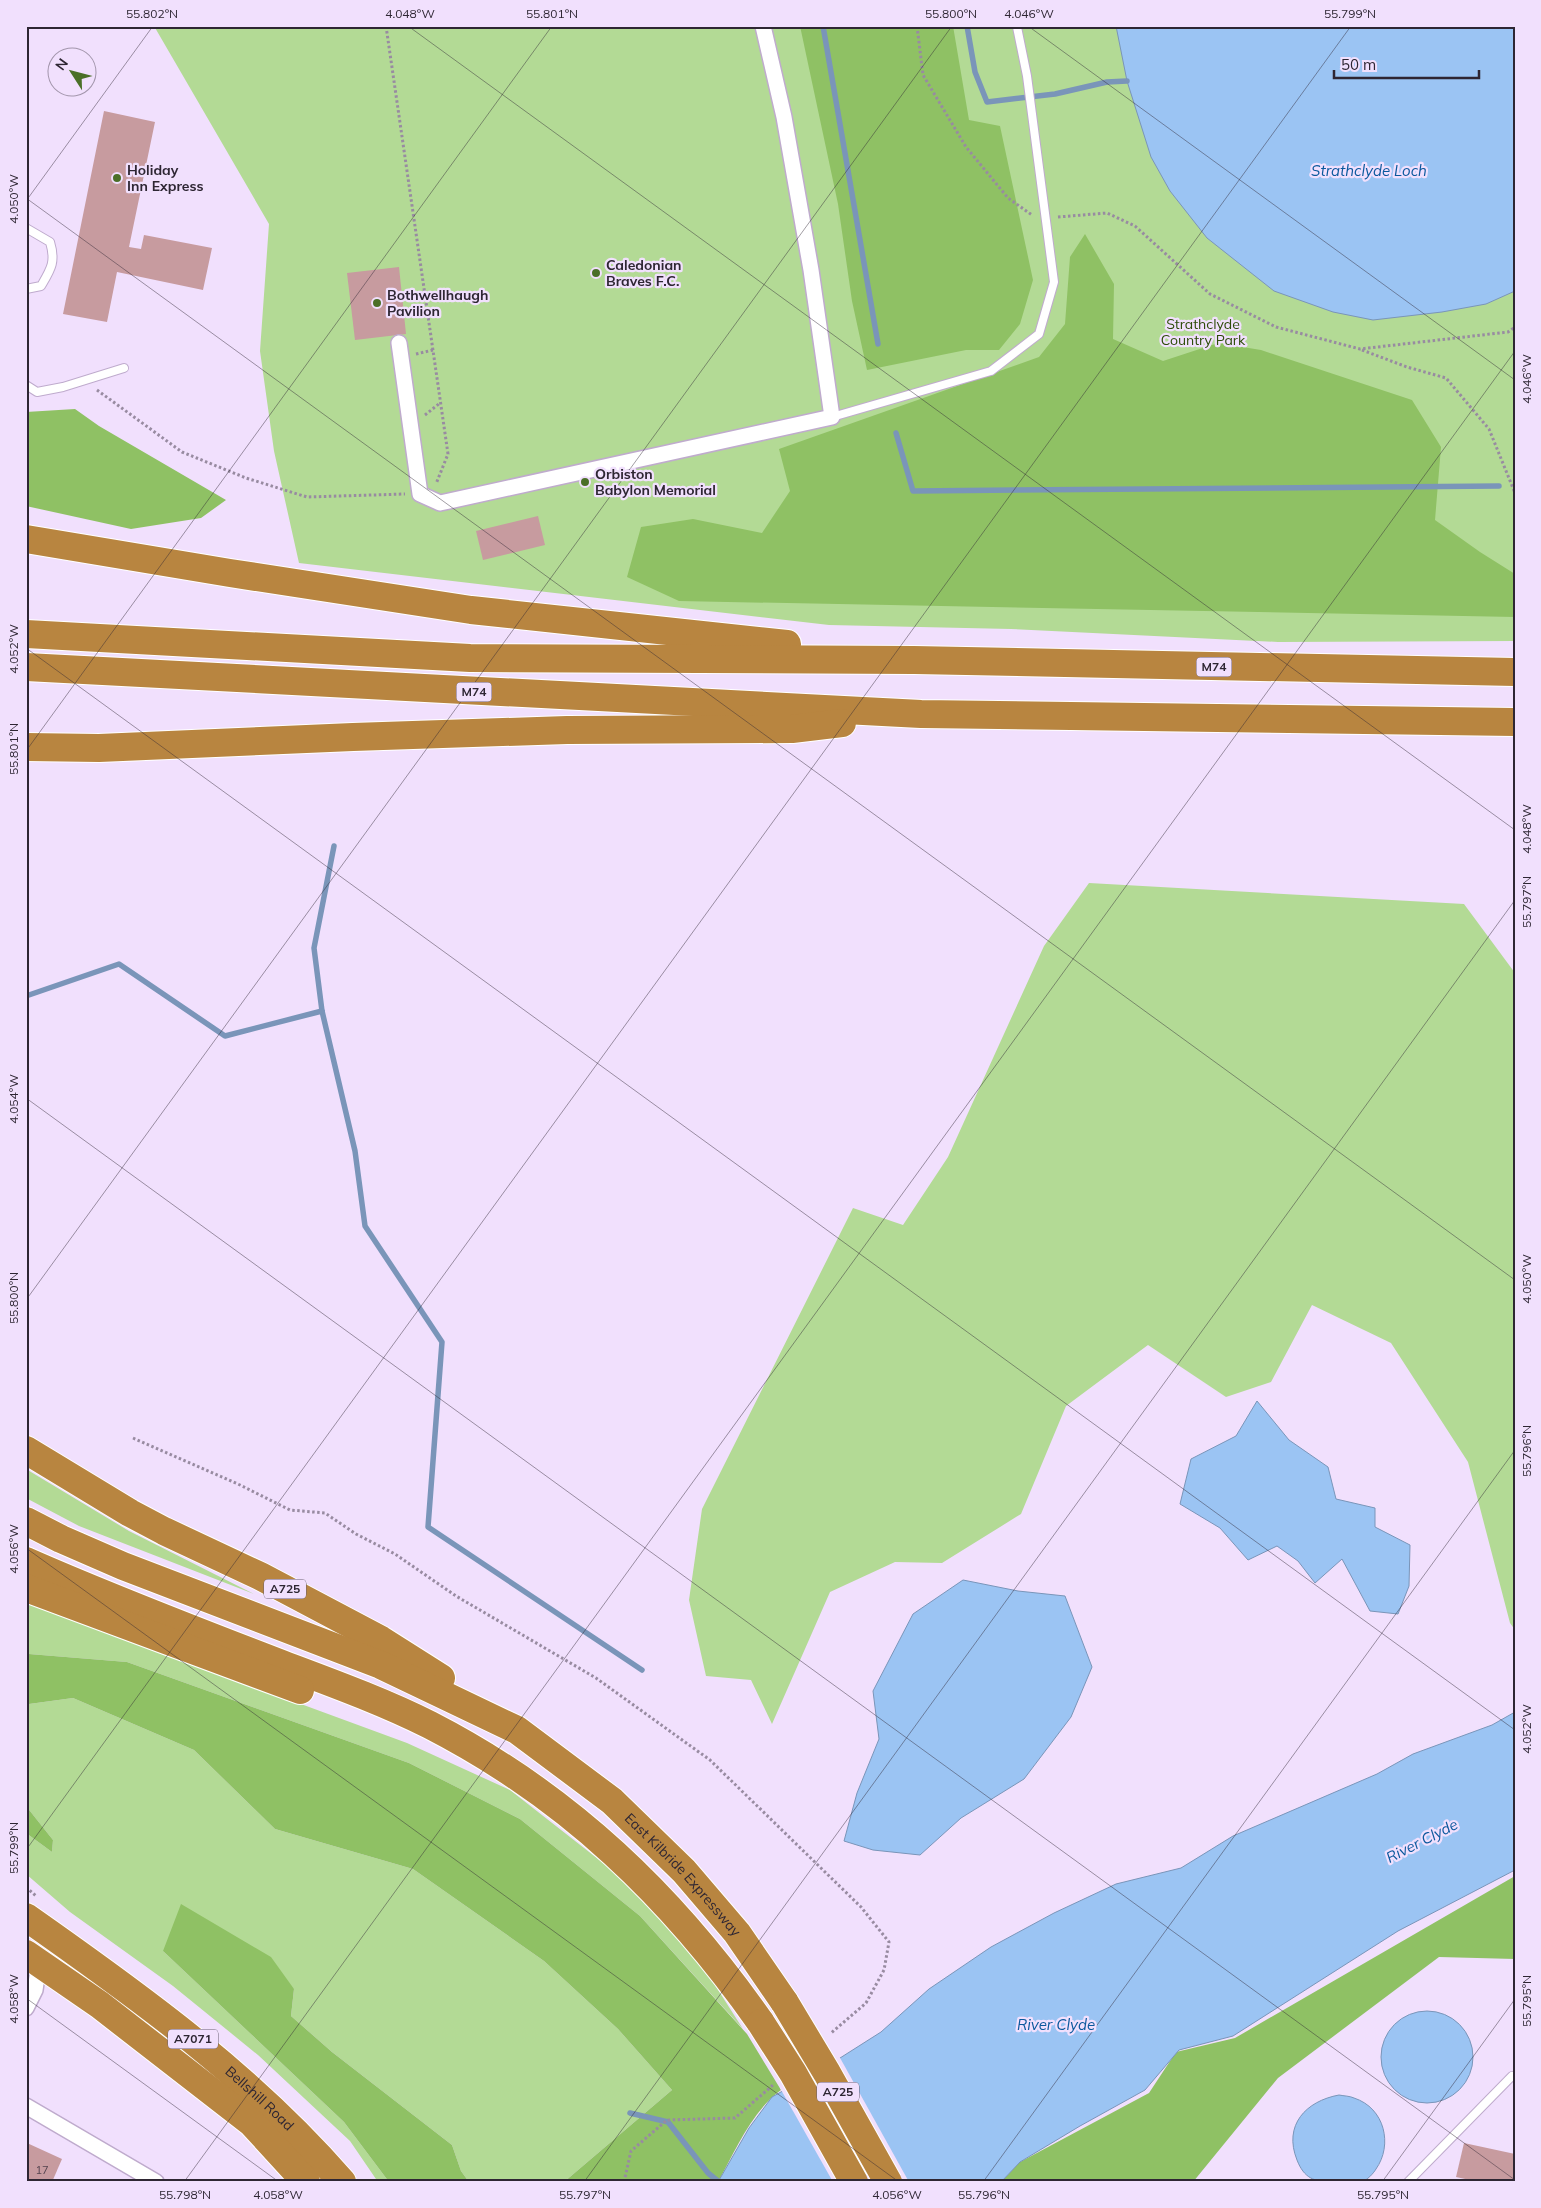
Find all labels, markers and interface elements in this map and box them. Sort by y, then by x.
text: 55.802°N [126,6,178,21]
text: 4.048°W [385,6,435,21]
text: 55.801°N [526,6,578,21]
text: 55.800°N [925,6,977,21]
text: 4.046°W [1004,6,1054,21]
text: 55.799°N [1324,6,1376,21]
north arrow [48,48,98,98]
scale bar [1334,48,1478,80]
text: N [51,55,72,74]
text: 50 m [1341,55,1376,74]
place label: Holiday Inn Express [127,161,203,195]
water label: Strathclyde Loch [1311,161,1427,180]
marker: Holiday Inn Express [111,172,123,184]
text: 4.050°W [6,174,21,224]
place label: Caledonian Braves F.C. [606,256,682,290]
marker: Caledonian Braves F.C. [590,267,602,279]
place label: Bothwellhaugh Pavilion [387,286,488,320]
marker: Bothwellhaugh Pavilion [371,297,383,309]
park label: Strathclyde Country Park [1161,315,1246,349]
text: 4.046°W [1519,354,1534,404]
place label: Orbiston Babylon Memorial [595,465,716,499]
marker: Orbiston Babylon Memorial [579,476,591,488]
text: 4.052°W [6,624,21,674]
road number: M74 [1196,658,1232,676]
road number: M74 [456,682,492,702]
text: 55.801°N [6,723,21,775]
text: 4.048°W [1519,804,1534,854]
text: 55.797°N [1519,876,1534,928]
text: 4.054°W [6,1074,21,1124]
text: 4.050°W [1519,1254,1534,1304]
text: 55.800°N [6,1272,21,1324]
text: 55.796°N [1519,1425,1534,1477]
text: 4.056°W [6,1524,21,1574]
road number: A725 [264,1580,306,1598]
text: 4.052°W [1519,1704,1534,1754]
street label: East Kilbride Expressway [621,1809,745,1940]
water label: River Clyde [1383,1814,1461,1867]
text: 55.799°N [6,1822,21,1874]
text: 4.058°W [6,1974,21,2024]
text: 55.795°N [1519,1975,1534,2027]
water label: River Clyde [1017,2015,1095,2034]
road number: A7071 [168,2030,218,2048]
street label: Bellshill Road [222,2062,298,2134]
road number: A725 [817,2082,859,2102]
house number: 17 [35,2163,49,2177]
text: 55.798°N [159,2187,211,2202]
text: 4.058°W [253,2187,303,2202]
text: 55.797°N [559,2187,611,2202]
text: 4.056°W [872,2187,922,2202]
text: 55.796°N [958,2187,1010,2202]
text: 55.795°N [1357,2187,1409,2202]

